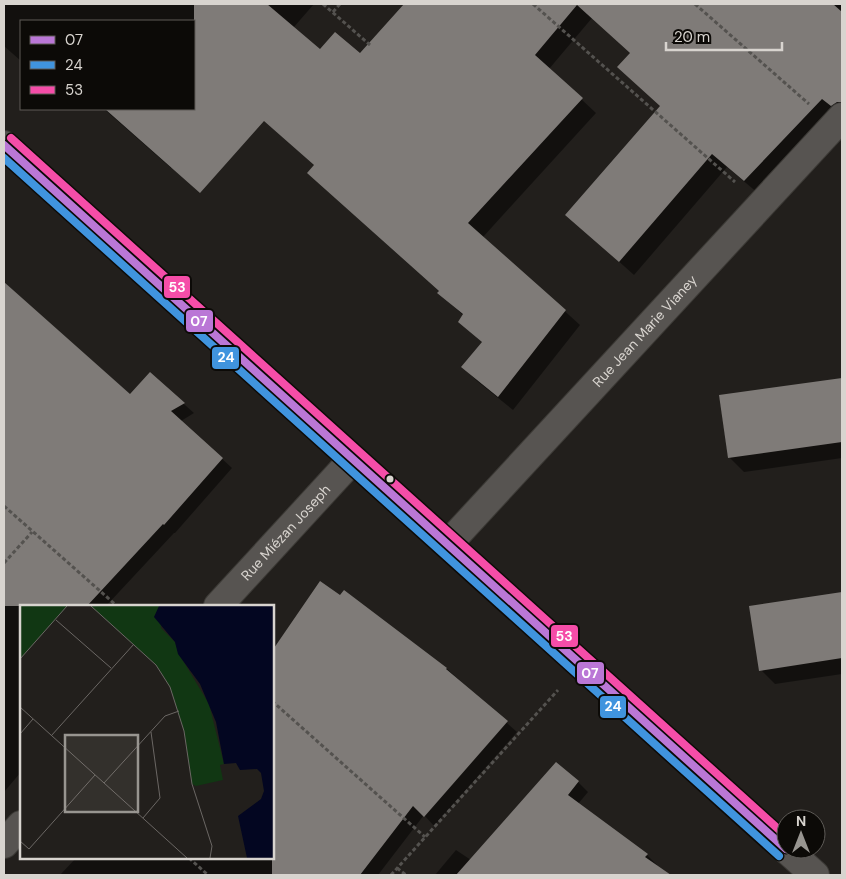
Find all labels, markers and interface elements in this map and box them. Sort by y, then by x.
legend [20,20,195,110]
scale bar [666,20,782,52]
text: 20 m [674,27,710,47]
text: 07 [65,30,83,50]
text: 24 [65,55,83,75]
text: 53 [65,80,83,100]
street label: Rue Jean Marie Vianey [589,271,701,391]
line badge: 53 [163,275,191,299]
text: 53 [168,278,186,296]
line badge: 07 [185,309,214,333]
text: 07 [190,312,208,330]
line badge: 24 [211,346,240,370]
text: 24 [217,348,235,366]
unlabelled marker [385,474,395,484]
street label: Rue Miézan Joseph [237,481,334,584]
inset map [20,605,274,859]
line badge: 53 [550,624,579,648]
text: 53 [555,627,573,645]
line badge: 07 [576,661,605,685]
text: 07 [581,664,599,682]
line badge: 24 [599,695,627,719]
text: 24 [604,697,622,715]
north arrow [776,809,826,859]
text: N [796,812,806,830]

